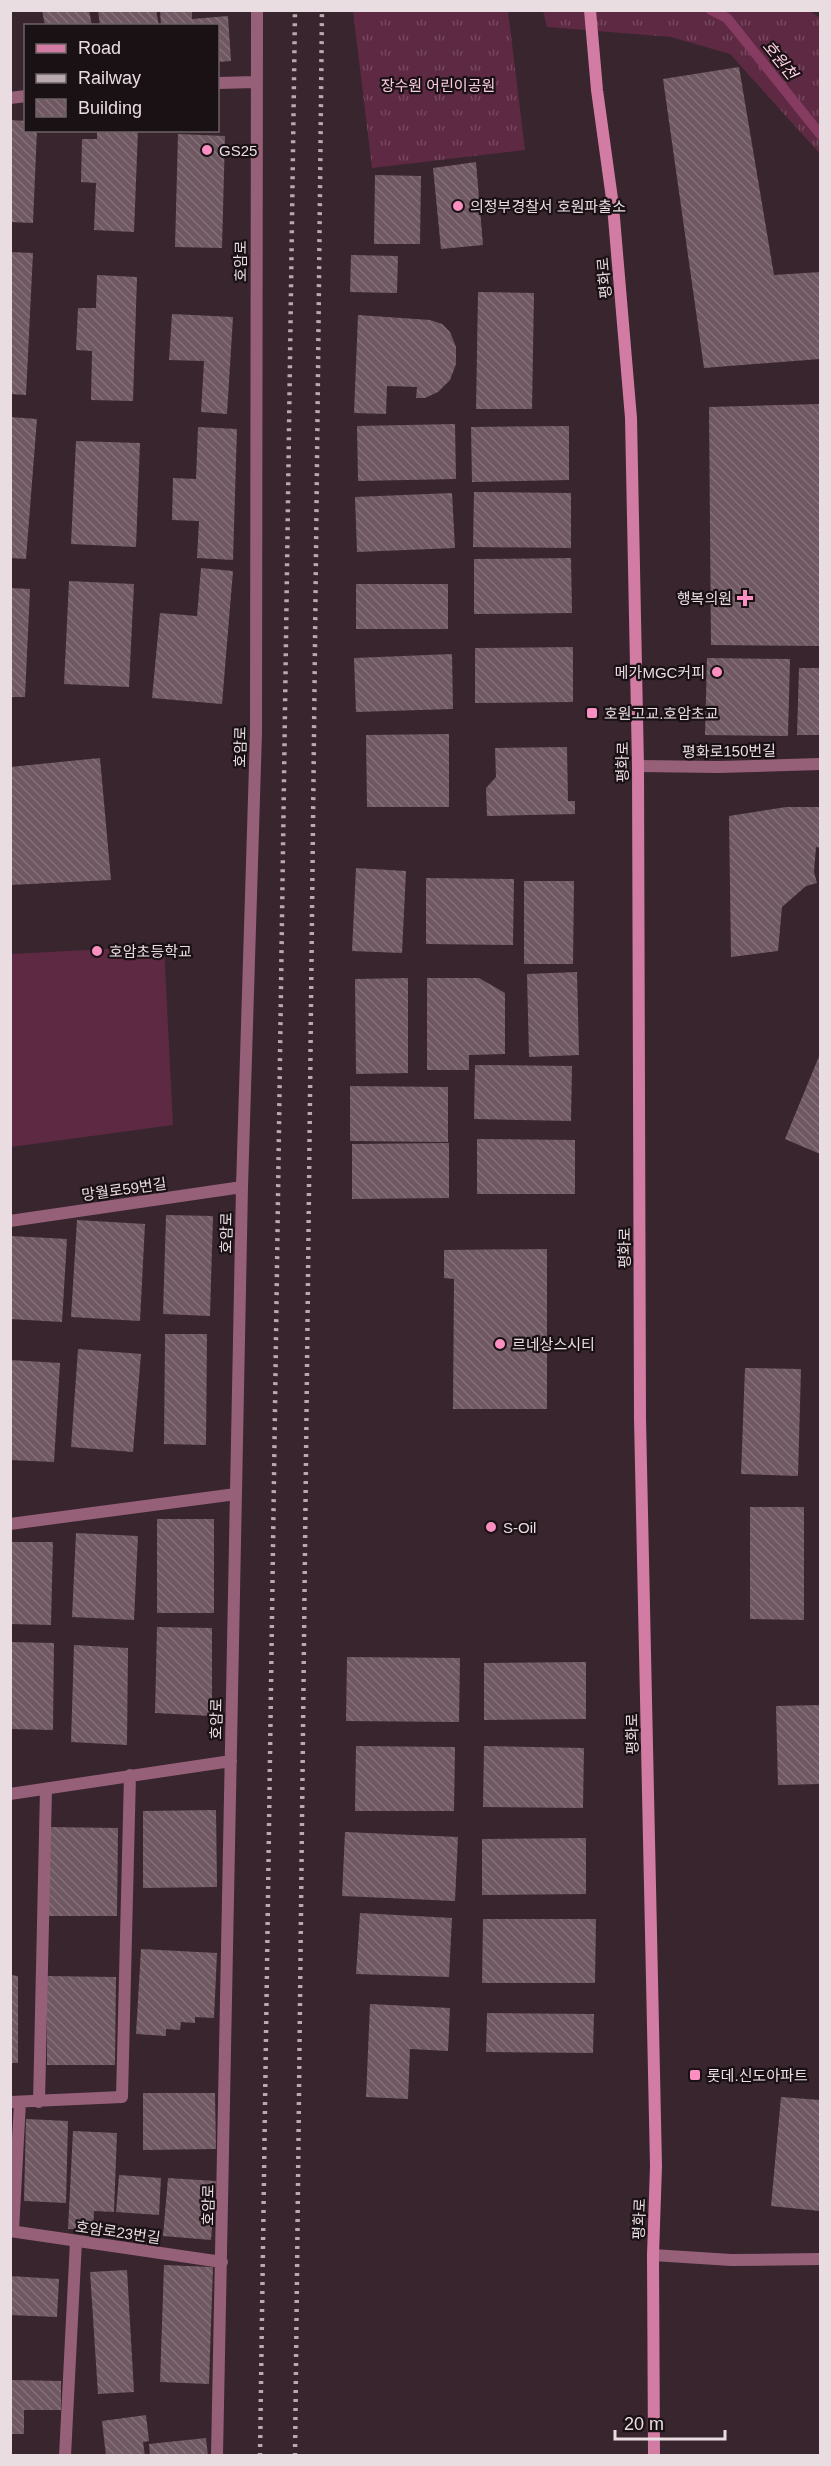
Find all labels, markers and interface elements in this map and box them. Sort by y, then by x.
legend [24,24,219,132]
water label: 호원천 [759,37,802,84]
text: Road [78,38,121,58]
text: Railway [78,68,141,88]
park label: 장수원 어린이공원 [381,77,495,94]
text: Building [78,98,142,118]
place label: GS25 [219,142,257,159]
marker: GS25 [200,143,214,157]
place label: 의정부경찰서 호원파출소 [470,198,626,215]
marker: 의정부경찰서 호원파출소 [451,199,465,213]
street label: 호암로 [232,240,249,282]
street label: 평화로 [594,257,614,299]
marker: 행복의원 [736,589,754,607]
place label: 행복의원 [677,590,732,607]
place label: 메가MGC커피 [615,664,705,681]
marker: 메가MGC커피 [710,665,724,679]
place label: 호원고교.호암초교 [604,705,719,722]
marker: 호원고교.호암초교 [585,706,599,720]
street label: 호암로 [231,726,249,768]
street label: 평화로 [614,741,631,783]
street label: 평화로150번길 [682,742,776,760]
place label: 호암초등학교 [109,943,192,960]
marker: 호암초등학교 [90,944,104,958]
street label: 망월로59번길 [80,1175,168,1203]
street label: 호암로 [217,1212,235,1254]
street label: 평화로 [616,1227,633,1269]
place label: 르네상스시티 [512,1336,595,1353]
marker: 르네상스시티 [493,1337,507,1351]
place label: S-Oil [503,1519,536,1536]
marker: S-Oil [484,1520,498,1534]
street label: 호암로 [207,1698,225,1740]
street label: 평화로 [623,1713,641,1755]
place label: 롯데.신도아파트 [707,2067,808,2084]
marker: 롯데.신도아파트 [688,2068,702,2082]
street label: 호암로 [199,2184,217,2226]
street label: 평화로 [630,2198,648,2240]
street label: 호암로23번길 [74,2218,162,2246]
scale bar [615,2403,724,2441]
text: 20 m [624,2414,664,2434]

